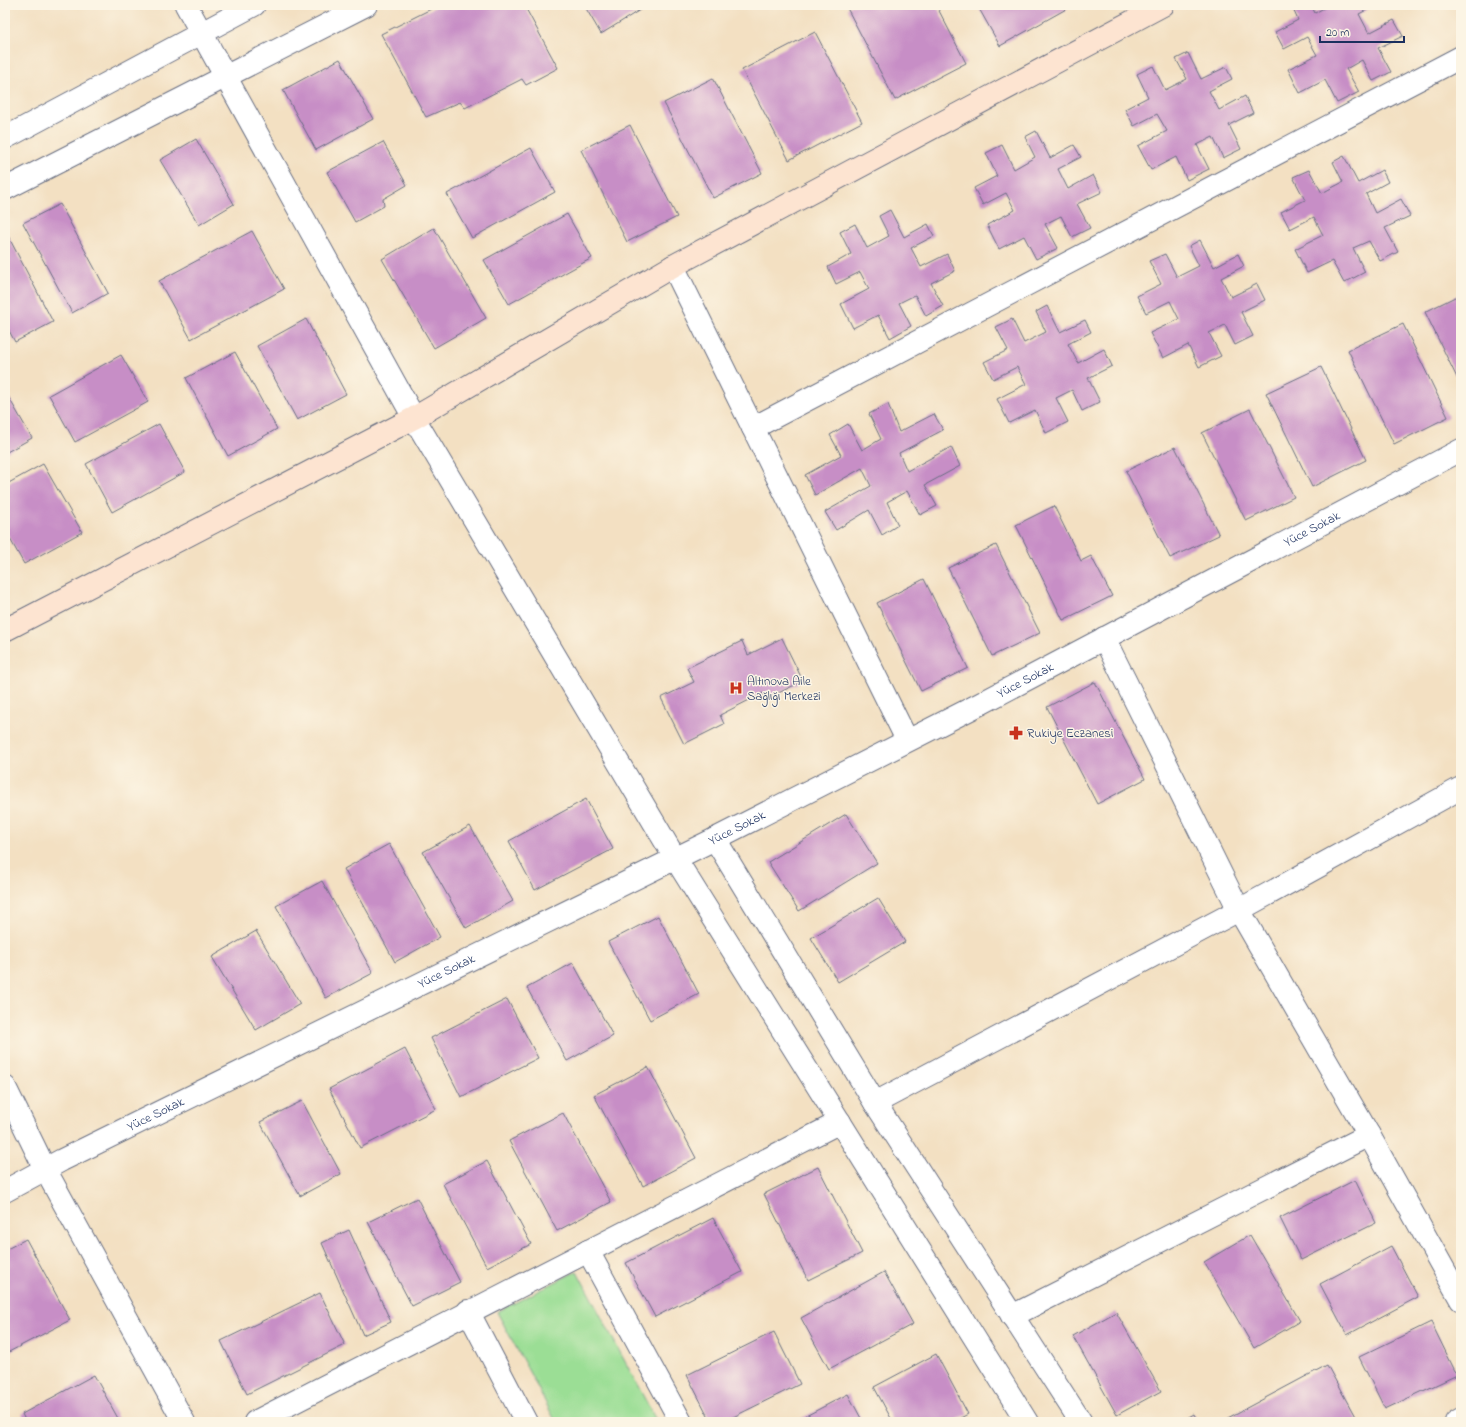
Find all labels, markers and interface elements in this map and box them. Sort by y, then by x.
scale bar [1320,18,1404,44]
text: 20 m [1326,24,1349,42]
street label: Yüce Sokak [1280,506,1344,552]
street label: Yüce Sokak [994,657,1057,703]
place label: Altınova Aile Sağlığı Merkezi [747,672,821,707]
hospital icon: Altınova Aile Sağlığı Merkezi [728,680,744,696]
place label: Rukiye Eczanesi [1027,724,1113,744]
pharmacy icon: Rukiye Eczanesi [1008,725,1024,741]
street label: Yüce Sokak [705,805,769,850]
street label: Yüce Sokak [414,949,478,993]
street label: Yüce Sokak [124,1092,187,1136]

